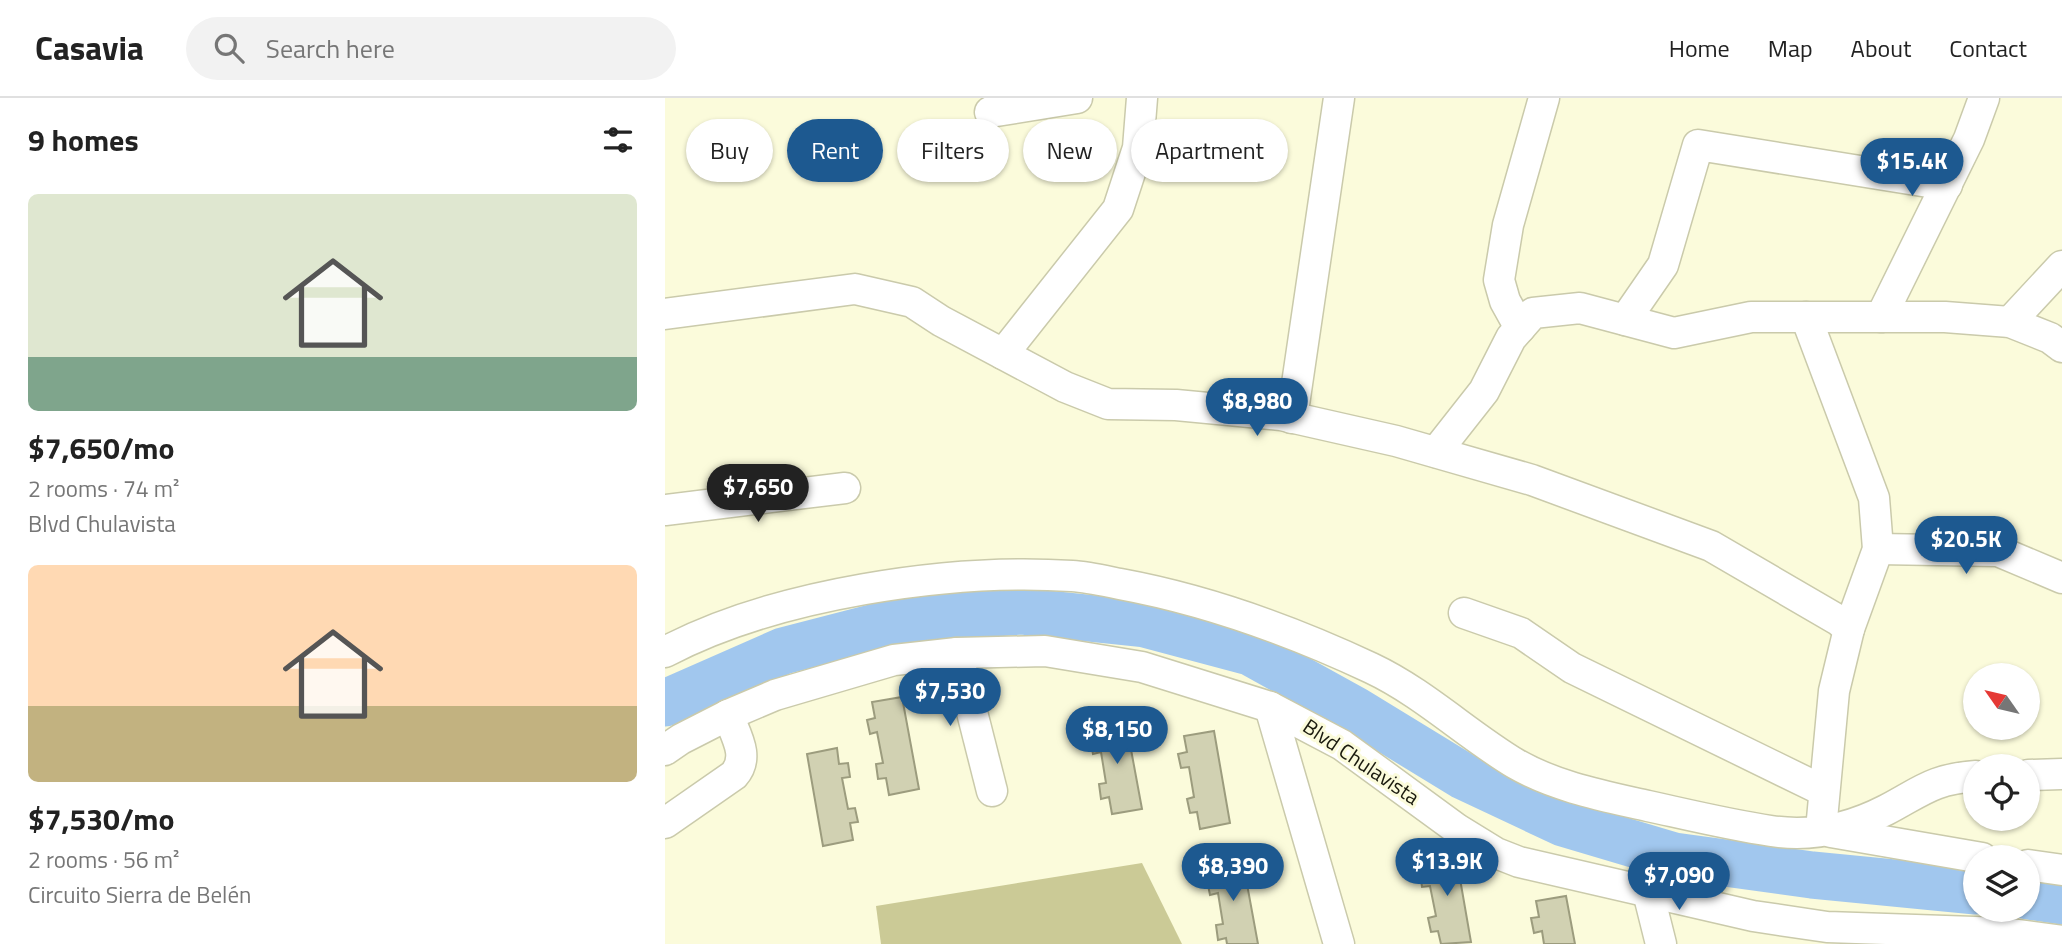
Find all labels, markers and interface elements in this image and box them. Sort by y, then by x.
search box [186,17,676,80]
text: Casavia [35,23,144,73]
icon: search [210,29,248,67]
text: Search here [266,29,395,68]
text: Home [1669,30,1730,66]
text: Map [1768,30,1813,66]
text: About [1851,30,1911,66]
text: Contact [1949,30,2027,66]
text: 9 homes [28,117,139,163]
chip: Buy [686,119,773,182]
chip: Rent [787,119,883,182]
chip: Filters [897,119,1009,182]
chip: New [1023,119,1117,182]
chip: Apartment [1131,119,1288,182]
icon: filters [599,121,637,159]
pin: $15.4K [1855,139,1969,198]
text: $15.4K [1876,143,1948,178]
icon: home [270,240,396,366]
pin: $8,980 [1200,378,1314,438]
text: $8,980 [1222,383,1292,418]
text: $7,650/mo [28,425,174,471]
pin: $7,650 [701,464,815,524]
text: $7,650 [723,469,793,504]
text: 2 rooms · 74 m² [28,471,179,506]
text: Blvd Chulavista [28,506,176,541]
pin: $20.5K [1909,517,2023,576]
text: $20.5K [1930,521,2002,556]
icon: home [270,611,396,737]
north arrow [1963,663,2041,740]
map controls [1963,663,2040,922]
pin: $7,530 [893,668,1007,728]
text: $7,530 [915,673,985,708]
pin: $8,150 [1060,706,1174,766]
street label: Blvd Chulavista [1297,710,1427,812]
text: $8,150 [1082,711,1152,746]
button: locate [1963,754,2040,831]
text: $7,530/mo [28,796,174,842]
pin: $13.9K [1390,838,1504,898]
text: 2 rooms · 56 m² [28,842,179,877]
text: $13.9K [1411,843,1483,878]
pin: $8,390 [1176,844,1290,903]
button: layers [1963,845,2040,922]
text: $8,390 [1198,848,1268,883]
pin: $7,090 [1622,852,1736,912]
text: $7,090 [1644,857,1714,892]
text: Circuito Sierra de Belén [28,877,251,912]

